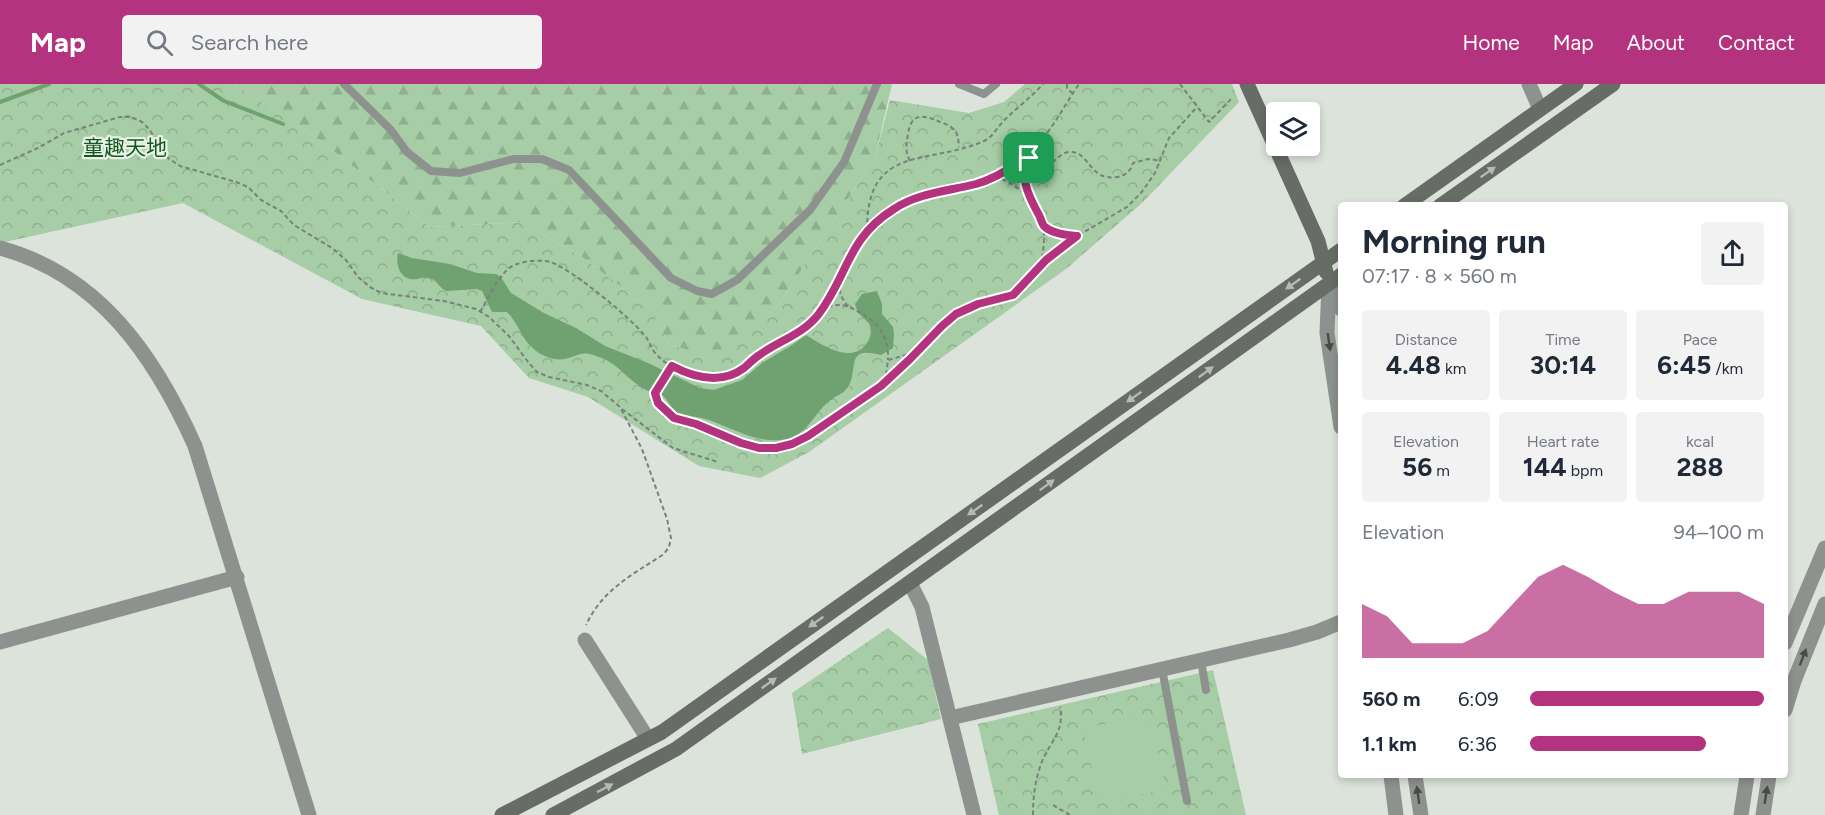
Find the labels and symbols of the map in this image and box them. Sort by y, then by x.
pin [1003,132,1054,183]
park label: 童趣天地 [83,135,167,160]
one-way arrow [1480,166,1496,178]
one-way arrow [1286,278,1302,290]
one-way arrow [1324,333,1333,352]
one-way arrow [1199,366,1214,378]
one-way arrow [1127,391,1143,403]
one-way arrow [1039,479,1055,491]
one-way arrow [967,503,983,515]
one-way arrow [808,616,824,627]
one-way arrow [1799,648,1809,666]
one-way arrow [760,677,776,689]
one-way arrow [596,783,613,793]
one-way arrow [1413,786,1423,805]
one-way arrow [1762,786,1771,805]

